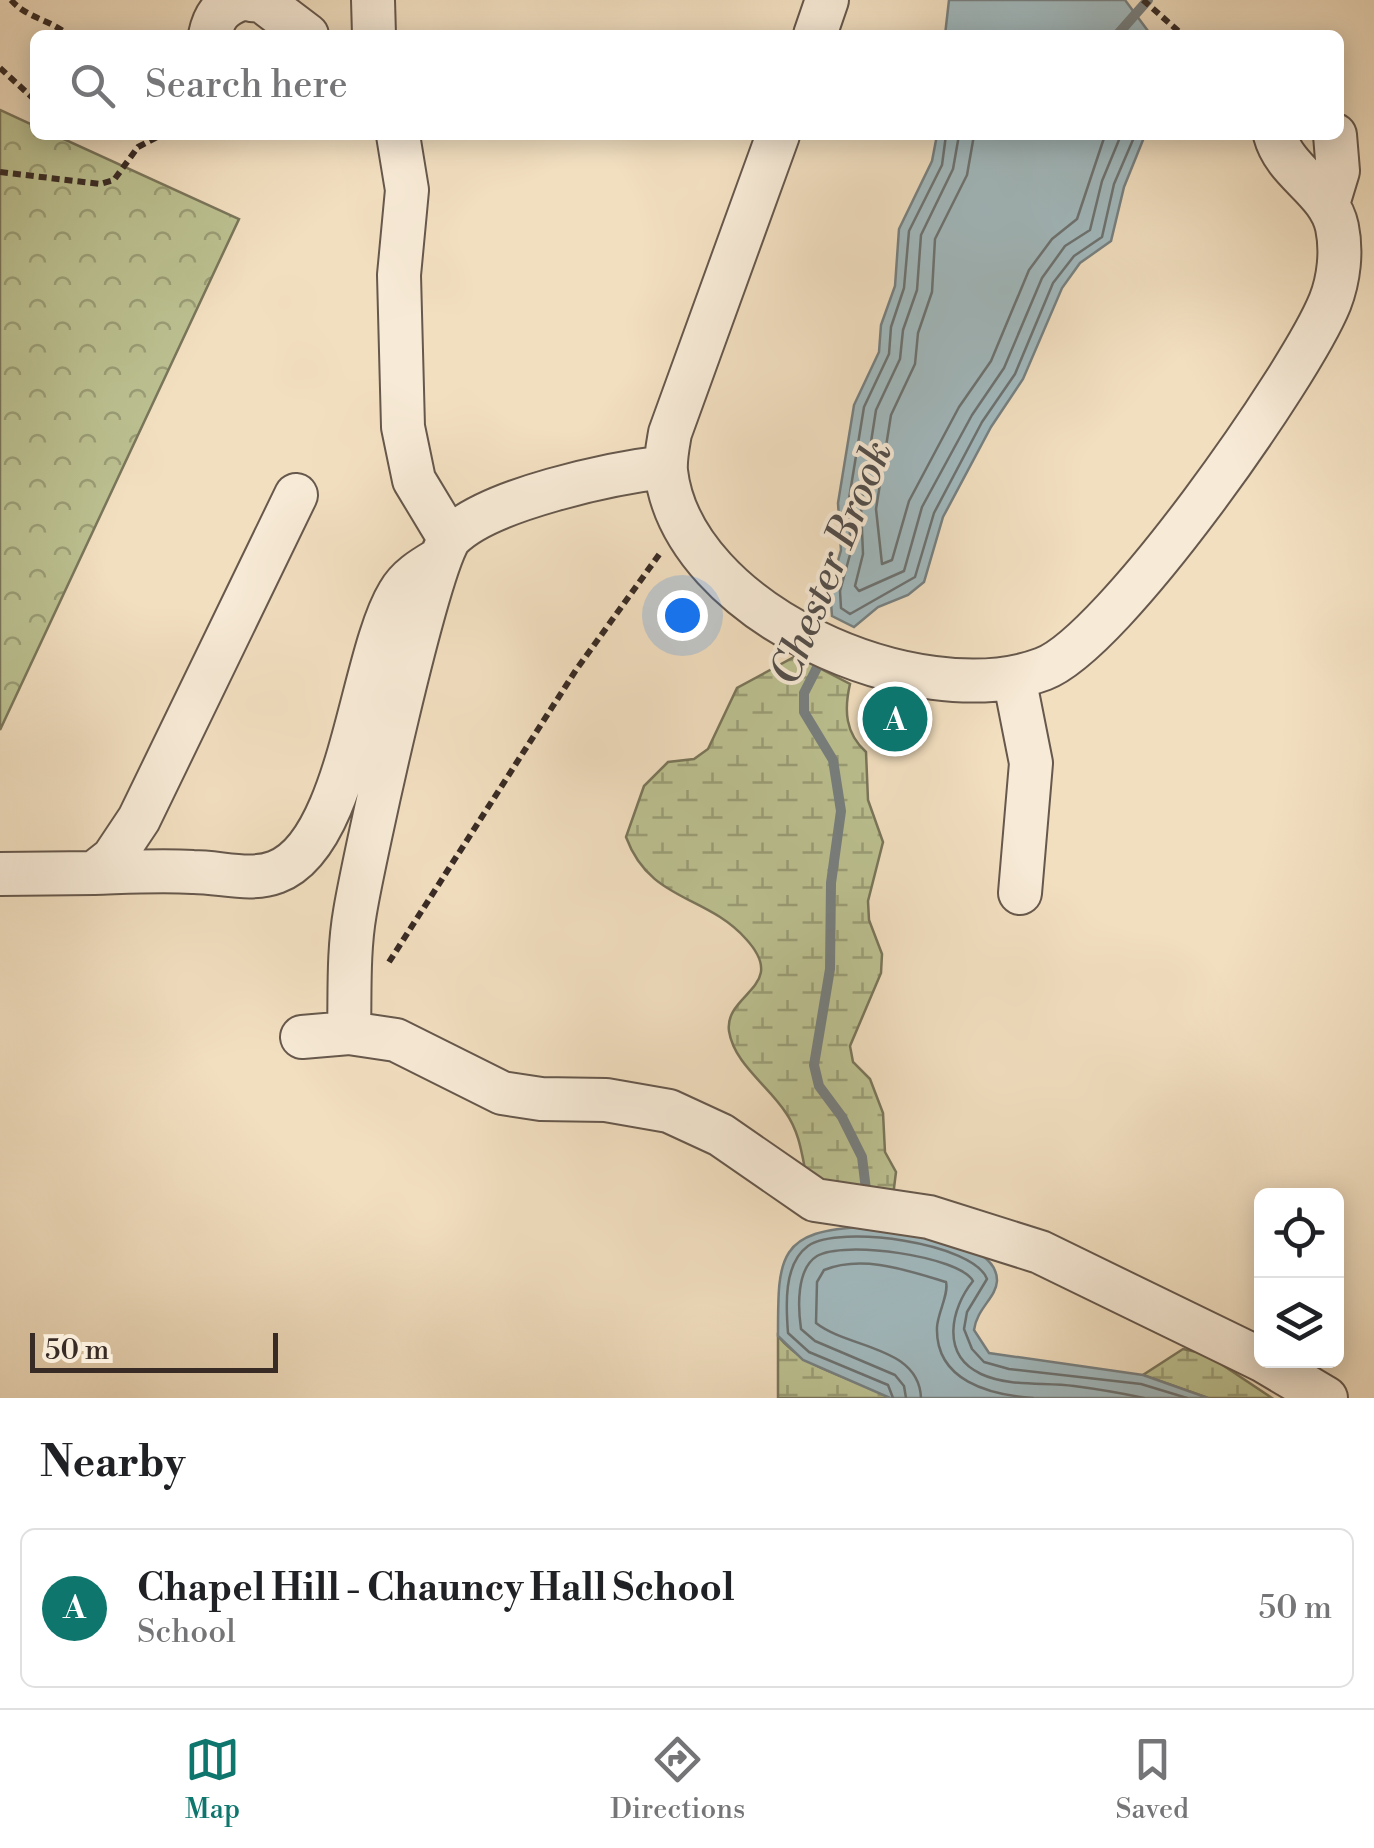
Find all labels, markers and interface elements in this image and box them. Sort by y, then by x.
search box [30,30,1344,140]
icon: search [65,58,120,113]
text: Search here [145,62,348,109]
water label: Chester Brook [759,433,905,693]
your location [657,590,708,641]
pin: A [862,682,928,756]
map controls [1254,1188,1344,1368]
button: locate [1254,1188,1344,1278]
button: layers [1254,1278,1344,1368]
scale bar [30,1328,278,1372]
text: 50 m [45,1333,109,1368]
text: Nearby [40,1437,185,1490]
text: Chapel Hill - Chauncy Hall School [137,1565,734,1612]
text: A [63,1588,86,1628]
text: 50 m [1259,1588,1332,1628]
text: School [137,1612,236,1652]
tab: Map [185,1732,240,1827]
tab: Directions [610,1732,745,1827]
tab: Saved [1115,1732,1189,1827]

